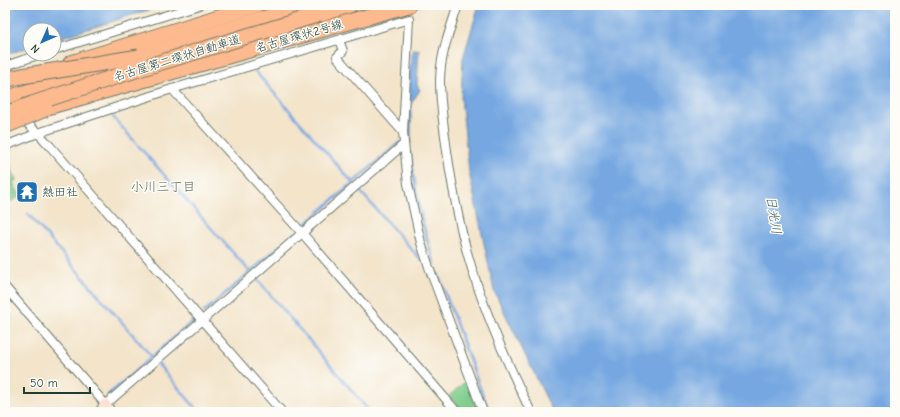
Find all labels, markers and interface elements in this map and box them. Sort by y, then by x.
street label: 名古屋環状2号線 [254,17,344,55]
north arrow [22,22,62,62]
street label: 名古屋第二環状自動車道 [112,32,242,84]
text: N [28,42,42,56]
temple icon: 熱田社 [14,179,40,205]
district label: 小川三丁目 [130,179,196,194]
place label: 熱田社 [42,185,78,199]
water label: 日光川 [764,195,784,235]
scale bar [24,369,90,395]
text: 50 m [30,376,58,390]

